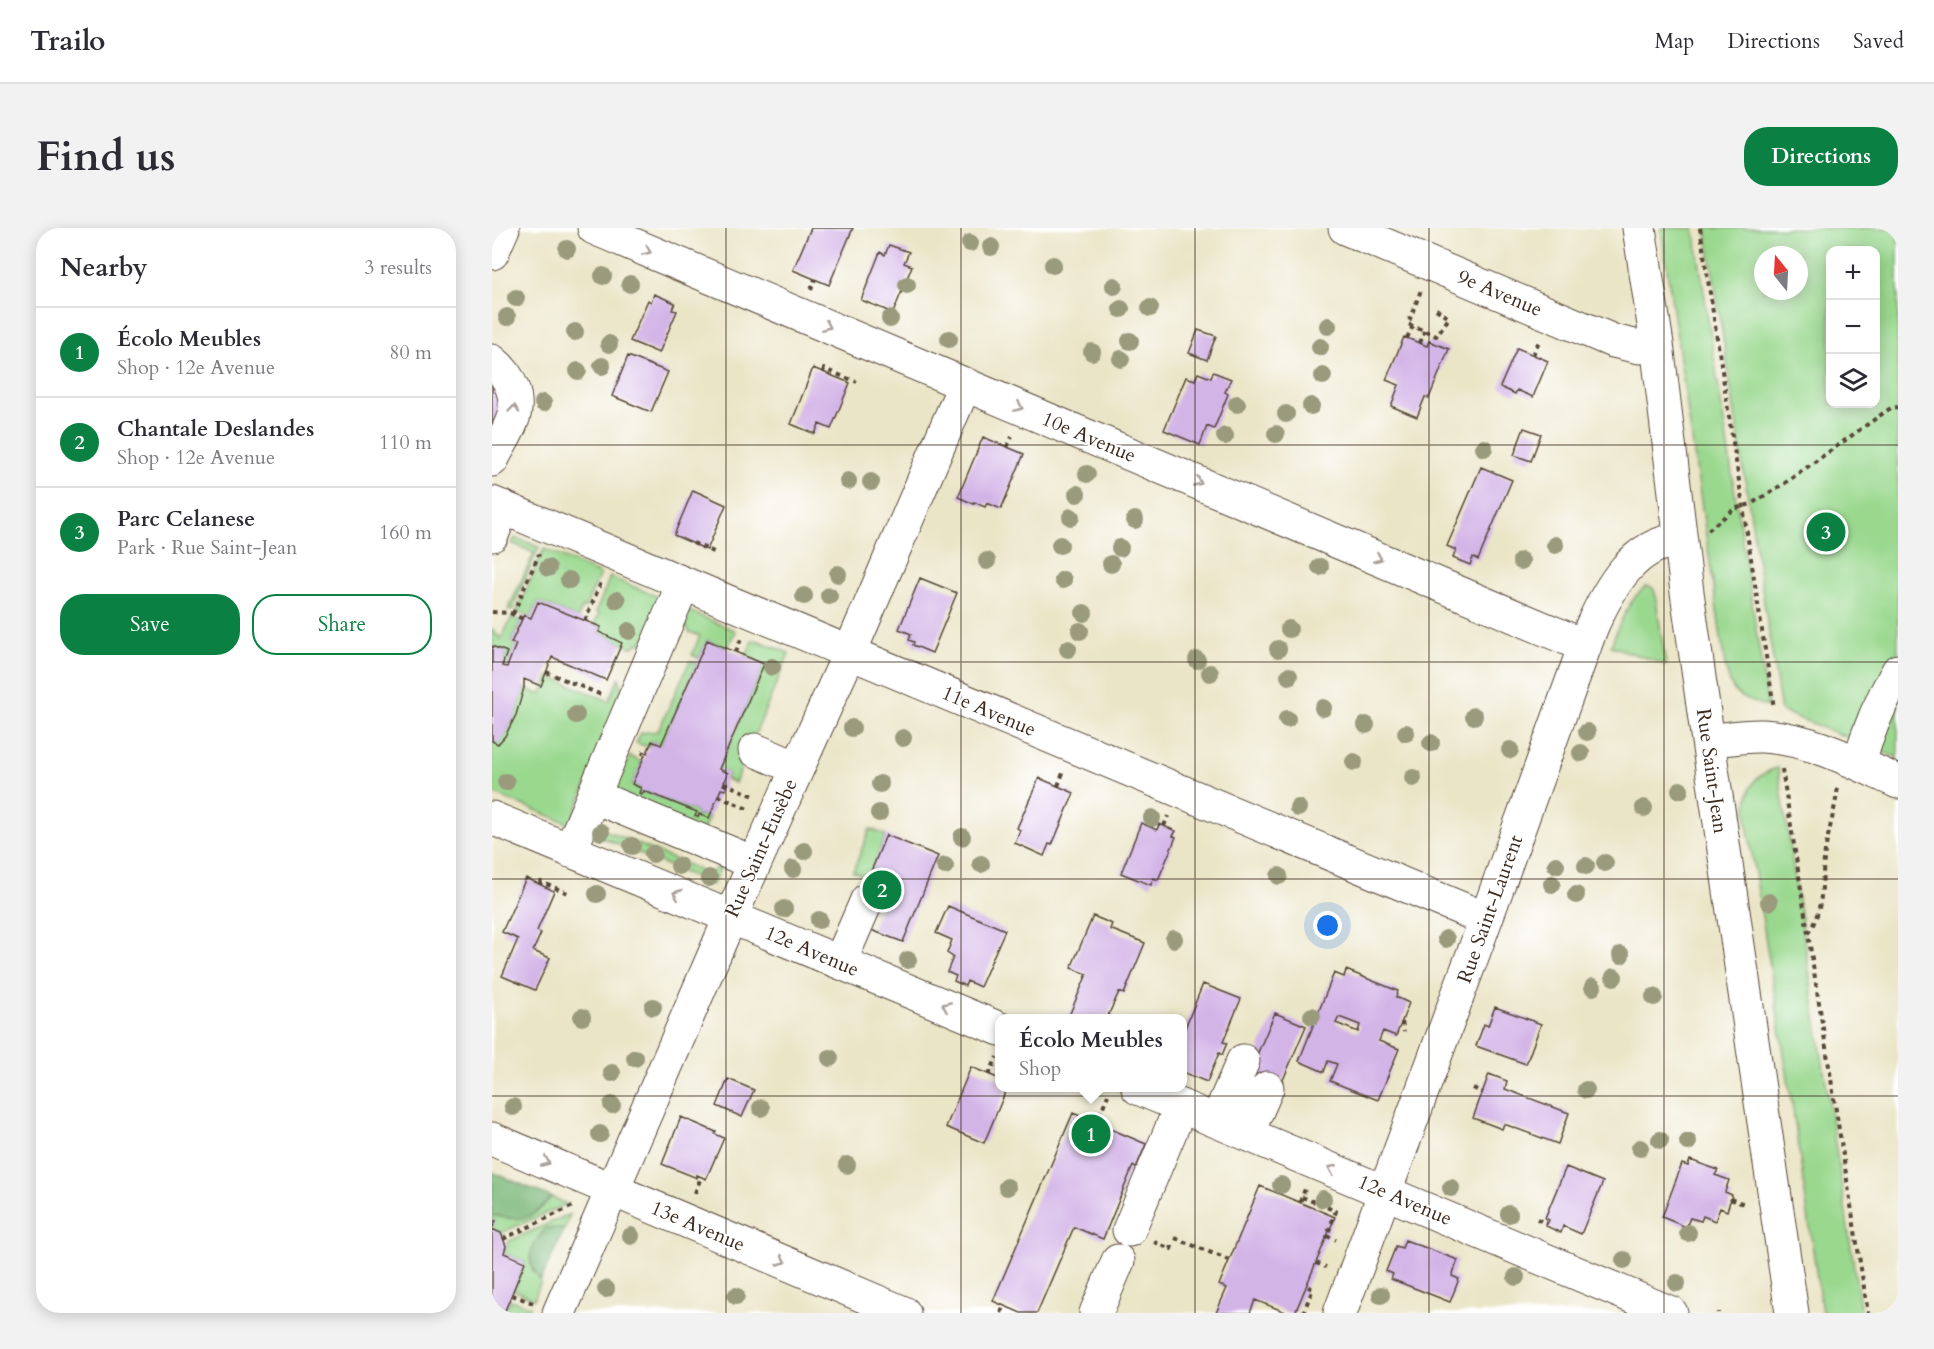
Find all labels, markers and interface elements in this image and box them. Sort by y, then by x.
text: Trailo [30,22,105,60]
text: Map [1654,27,1694,56]
text: Directions [1727,27,1820,56]
text: Saved [1853,27,1904,56]
button: Directions [1744,127,1898,186]
text: Find us [36,128,176,185]
one-way arrow [641,244,652,256]
north arrow [1754,246,1808,300]
map controls [1826,246,1880,408]
button: + [1826,246,1880,300]
text: Nearby [60,250,148,285]
text: 3 results [364,254,432,281]
street label: 9e Avenue [1454,263,1546,323]
button: − [1826,300,1880,354]
one-way arrow [821,319,832,331]
text: Écolo Meubles [117,324,261,354]
text: 1 [74,339,85,366]
text: 80 m [389,339,432,366]
text: Shop · 12e Avenue [117,354,275,381]
button: layers [1826,354,1880,408]
one-way arrow [1012,400,1023,412]
one-way arrow [507,405,520,414]
street label: 10e Avenue [1038,405,1140,469]
text: Chantale Deslandes [117,414,314,444]
text: 2 [74,429,85,456]
text: 110 m [379,429,432,456]
text: Shop · 12e Avenue [117,444,275,471]
one-way arrow [1192,475,1203,487]
text: Parc Celanese [117,504,255,534]
pin: 3 [1806,510,1846,554]
text: 3 [74,519,85,546]
text: 160 m [379,519,432,546]
text: Park · Rue Saint-Jean [117,534,297,561]
one-way arrow [1372,551,1383,563]
button: Save [60,594,240,655]
button: Share [252,594,432,655]
street label: 11e Avenue [938,679,1040,743]
street label: Rue Saint-Jean [1690,707,1734,836]
street label: Rue Saint-Eusèbe [718,774,804,922]
street label: Rue Saint-Laurent [1451,830,1530,987]
pin: 2 [862,868,902,912]
one-way arrow [672,889,683,901]
your location [1313,911,1342,940]
street label: 12e Avenue [761,919,863,983]
one-way arrow [941,1002,952,1014]
popup [995,1014,1187,1092]
text: Écolo Meubles [1019,1025,1163,1055]
text: Shop [1019,1055,1061,1082]
pin: 1 [1072,1112,1110,1156]
one-way arrow [540,1155,551,1167]
one-way arrow [1327,1164,1338,1176]
street label: 12e Avenue [1354,1168,1456,1232]
street label: 13e Avenue [647,1194,749,1258]
one-way arrow [776,1254,787,1266]

